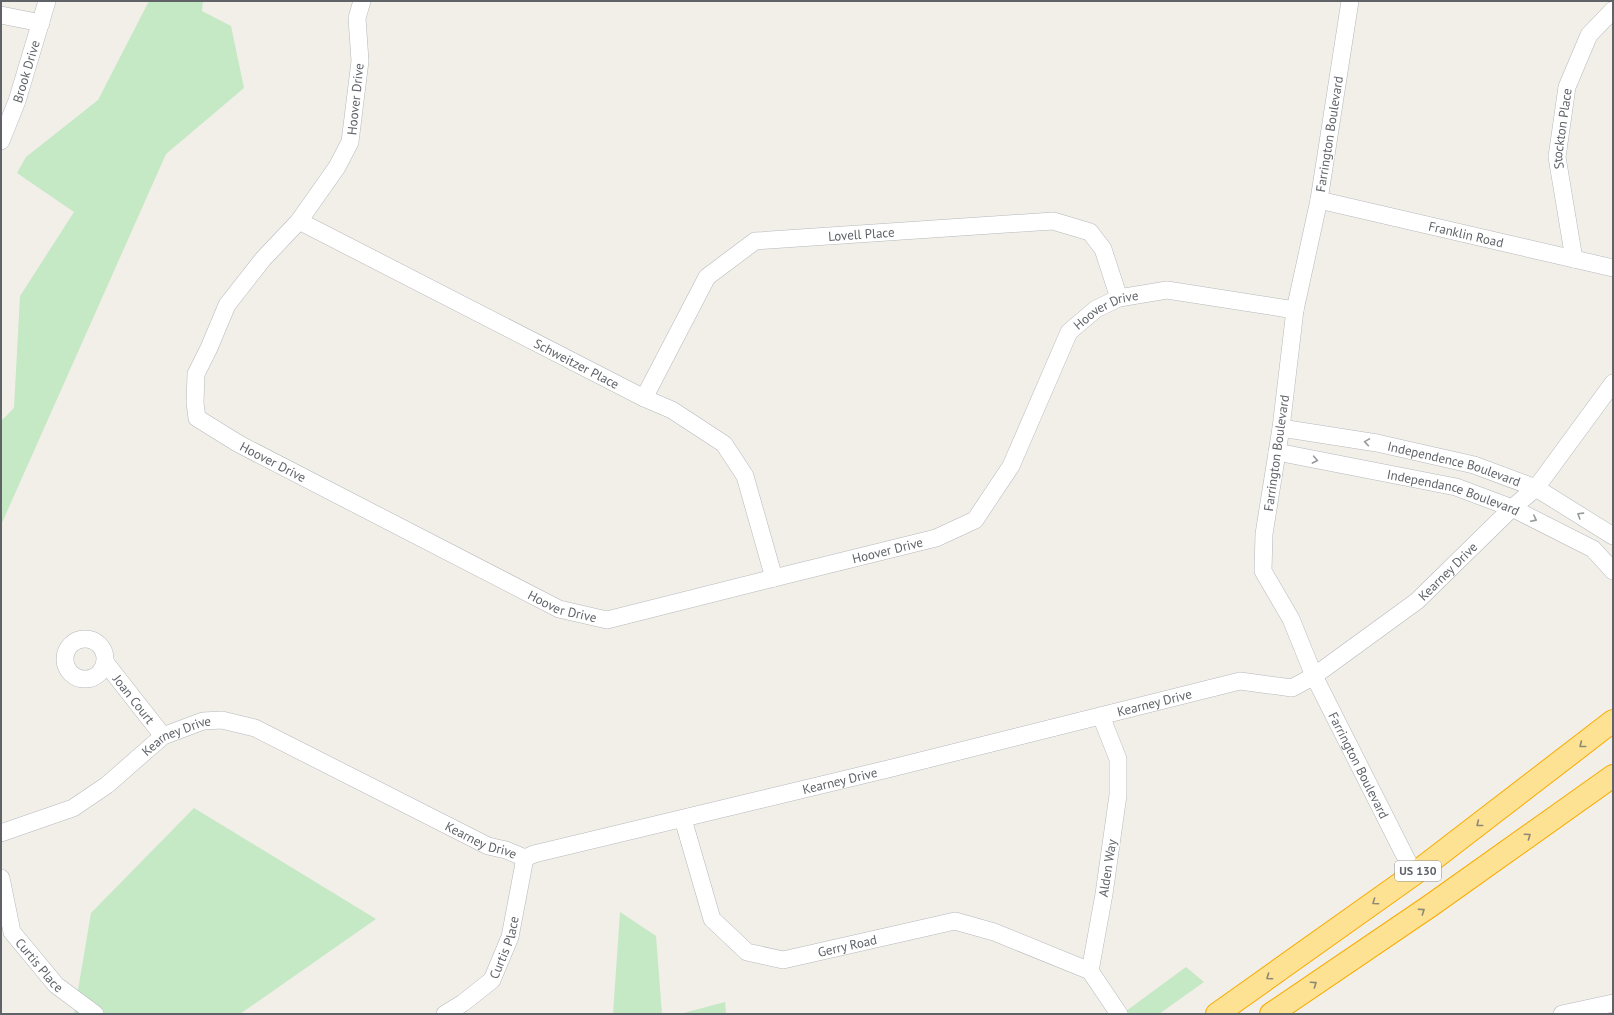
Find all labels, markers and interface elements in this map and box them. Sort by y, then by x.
street label: Brook Drive [9,38,44,105]
street label: Hoover Drive [343,62,368,136]
street label: Farrington Boulevard [1312,75,1347,193]
street label: Stockton Place [1549,87,1576,170]
street label: Franklin Road [1427,218,1505,251]
street label: Lovell Place [828,224,895,245]
street label: Hoover Drive [1070,287,1140,334]
street label: Schweitzer Place [531,335,622,393]
street label: Farrington Boulevard [1260,394,1293,512]
street label: Hoover Drive [237,438,309,486]
one-way arrow [1364,438,1370,447]
street label: Independence Boulevard [1386,438,1523,491]
one-way arrow [1312,455,1318,463]
street label: Independance Boulevard [1385,466,1522,519]
one-way arrow [1577,513,1584,520]
one-way arrow [1530,514,1537,522]
street label: Hoover Drive [850,534,925,567]
street label: Kearney Drive [1415,539,1481,604]
street label: Hoover Drive [525,586,598,626]
street label: Joan Court [108,670,159,728]
street label: Kearney Drive [1115,685,1194,720]
street label: Farrington Boulevard [1325,709,1393,821]
street label: Kearney Drive [138,713,211,760]
one-way arrow [1580,740,1587,747]
street label: Kearney Drive [801,764,879,798]
street label: Kearney Drive [442,818,519,863]
one-way arrow [1477,819,1484,826]
one-way arrow [1524,834,1531,841]
street label: Alden Way [1095,838,1120,898]
road number: US 130 [1395,861,1441,881]
one-way arrow [1372,897,1379,905]
one-way arrow [1418,909,1425,916]
street label: Curtis Place [485,915,523,982]
street label: Gerry Road [816,931,879,961]
street label: Curtis Place [12,935,66,996]
one-way arrow [1266,972,1273,980]
one-way arrow [1310,982,1317,989]

